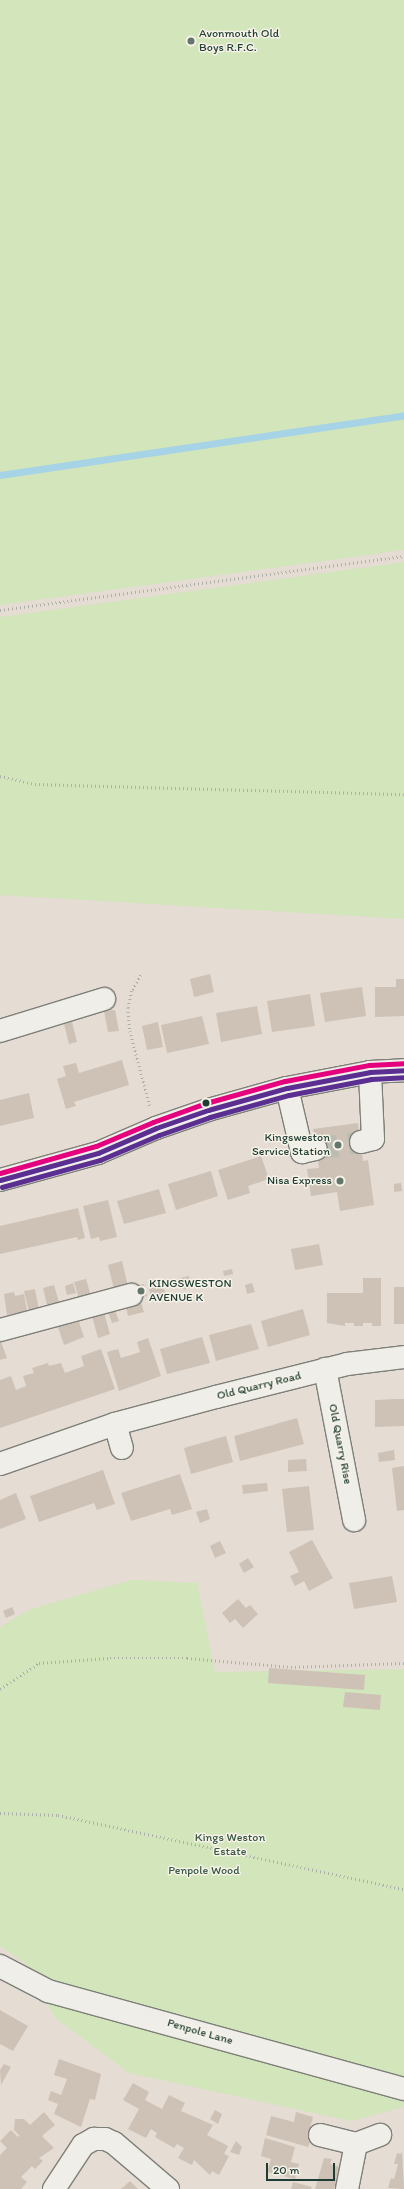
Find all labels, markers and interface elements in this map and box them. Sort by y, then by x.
place label: Avonmouth Old Boys R.F.C. [199,27,279,55]
marker: Avonmouth Old Boys R.F.C. [186,36,196,46]
unlabelled marker [201,1098,211,1108]
place label: Kingsweston Service Station [252,1131,330,1159]
marker: Kingsweston Service Station [333,1140,343,1150]
place label: Nisa Express [267,1174,332,1188]
marker: Nisa Express [335,1176,345,1186]
place label: KINGSWESTON AVENUE K [149,1277,231,1305]
marker: KINGSWESTON AVENUE K [136,1286,146,1296]
street label: Old Quarry Road [216,1369,302,1403]
street label: Old Quarry Rise [325,1403,355,1485]
park label: Kings Weston Estate [195,1831,265,1859]
park label: Penpole Wood [168,1864,240,1878]
street label: Penpole Lane [165,2016,235,2048]
scale bar [268,2155,337,2181]
text: 20 m [273,2163,300,2177]

